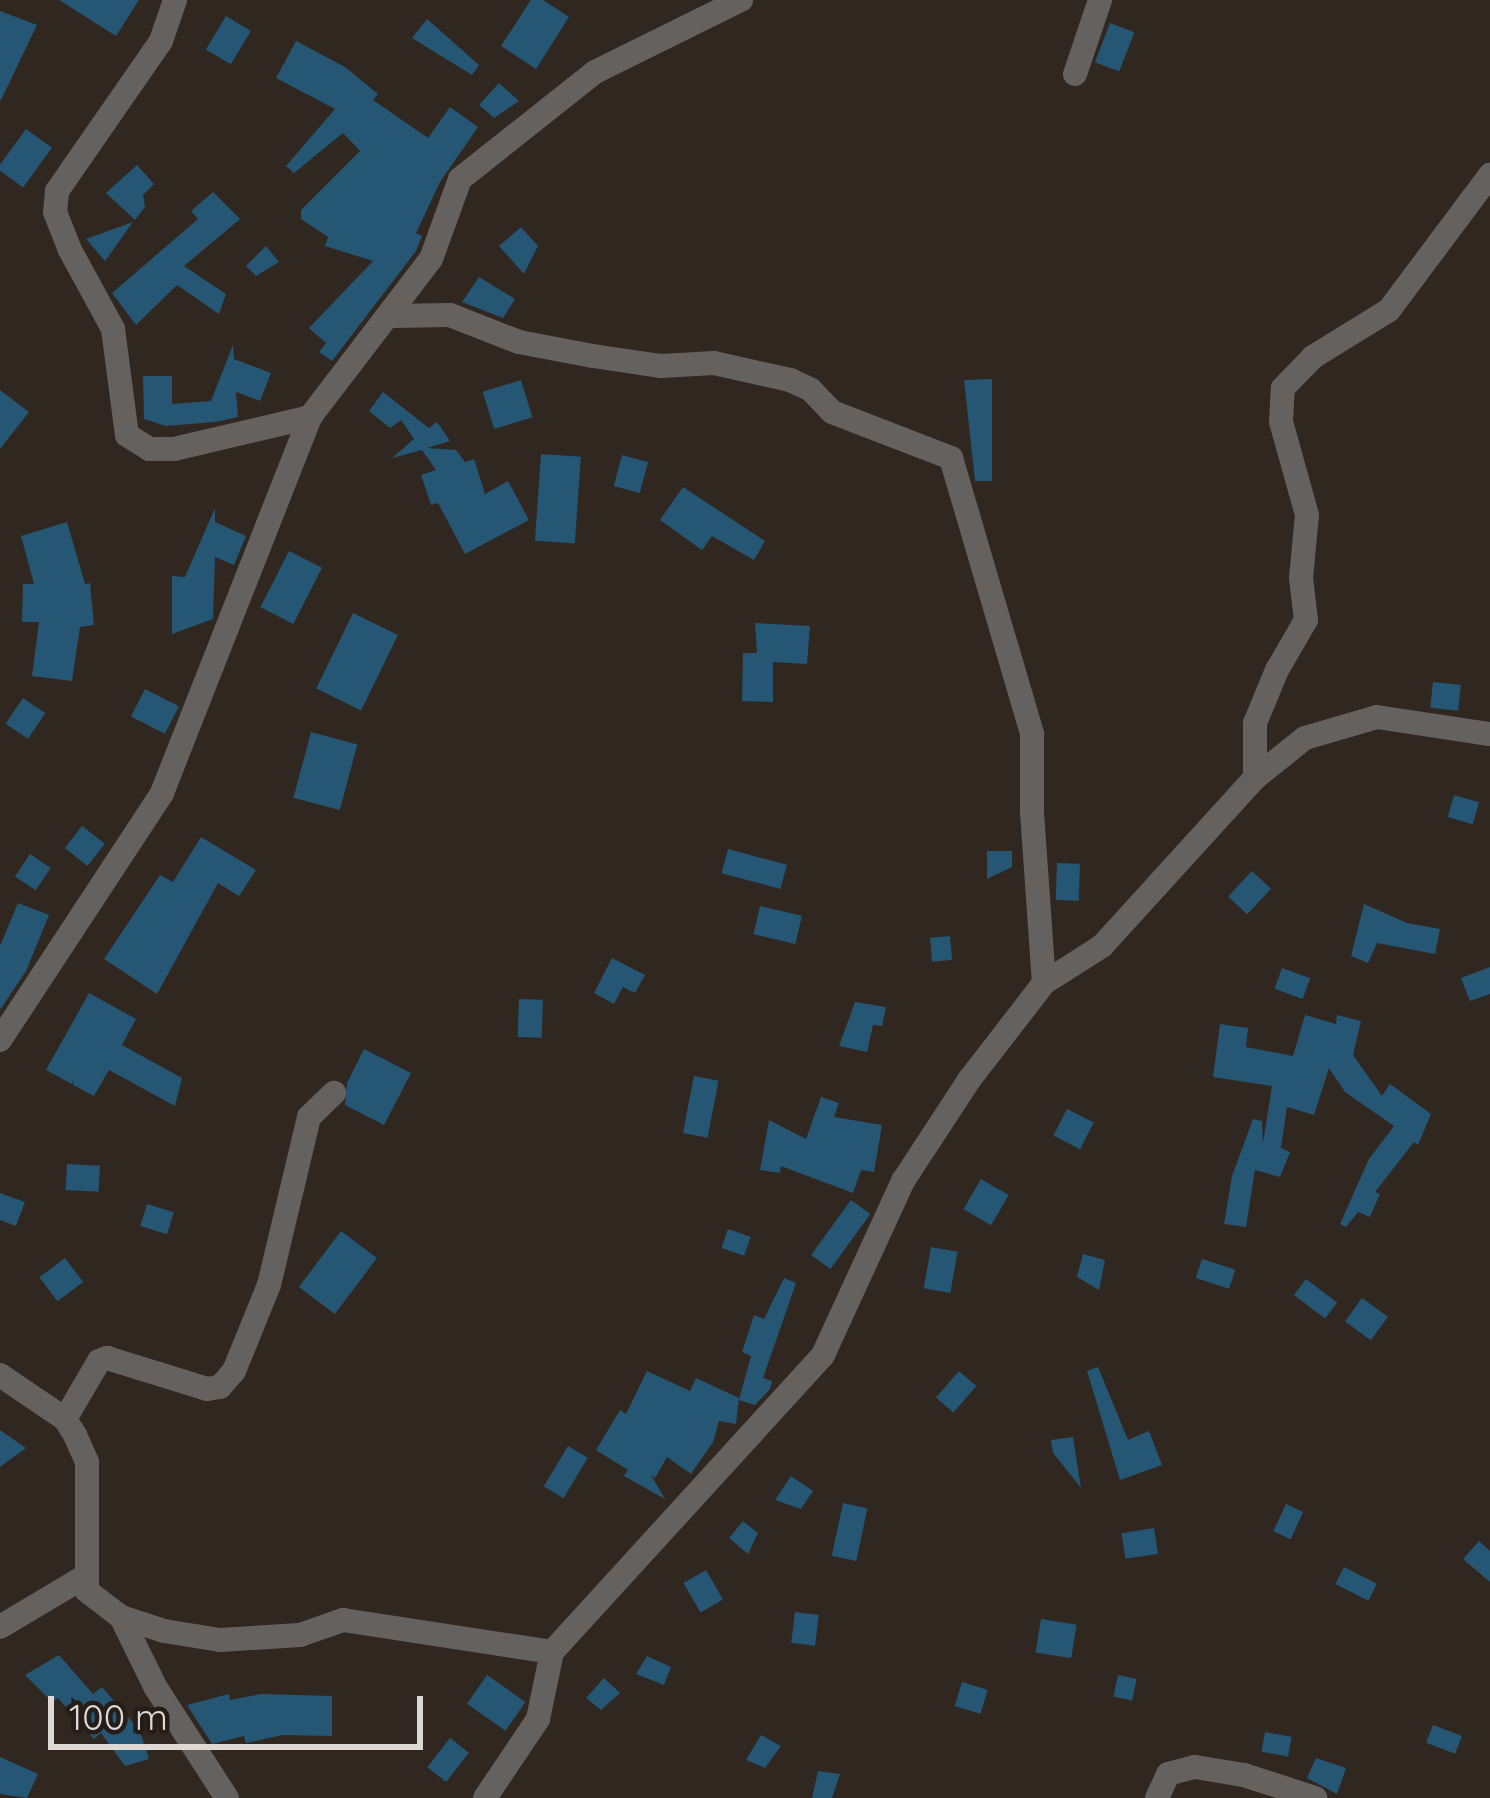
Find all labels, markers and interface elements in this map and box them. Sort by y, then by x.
scale bar [54,1672,429,1746]
text: 100 m [69,1694,168,1739]

